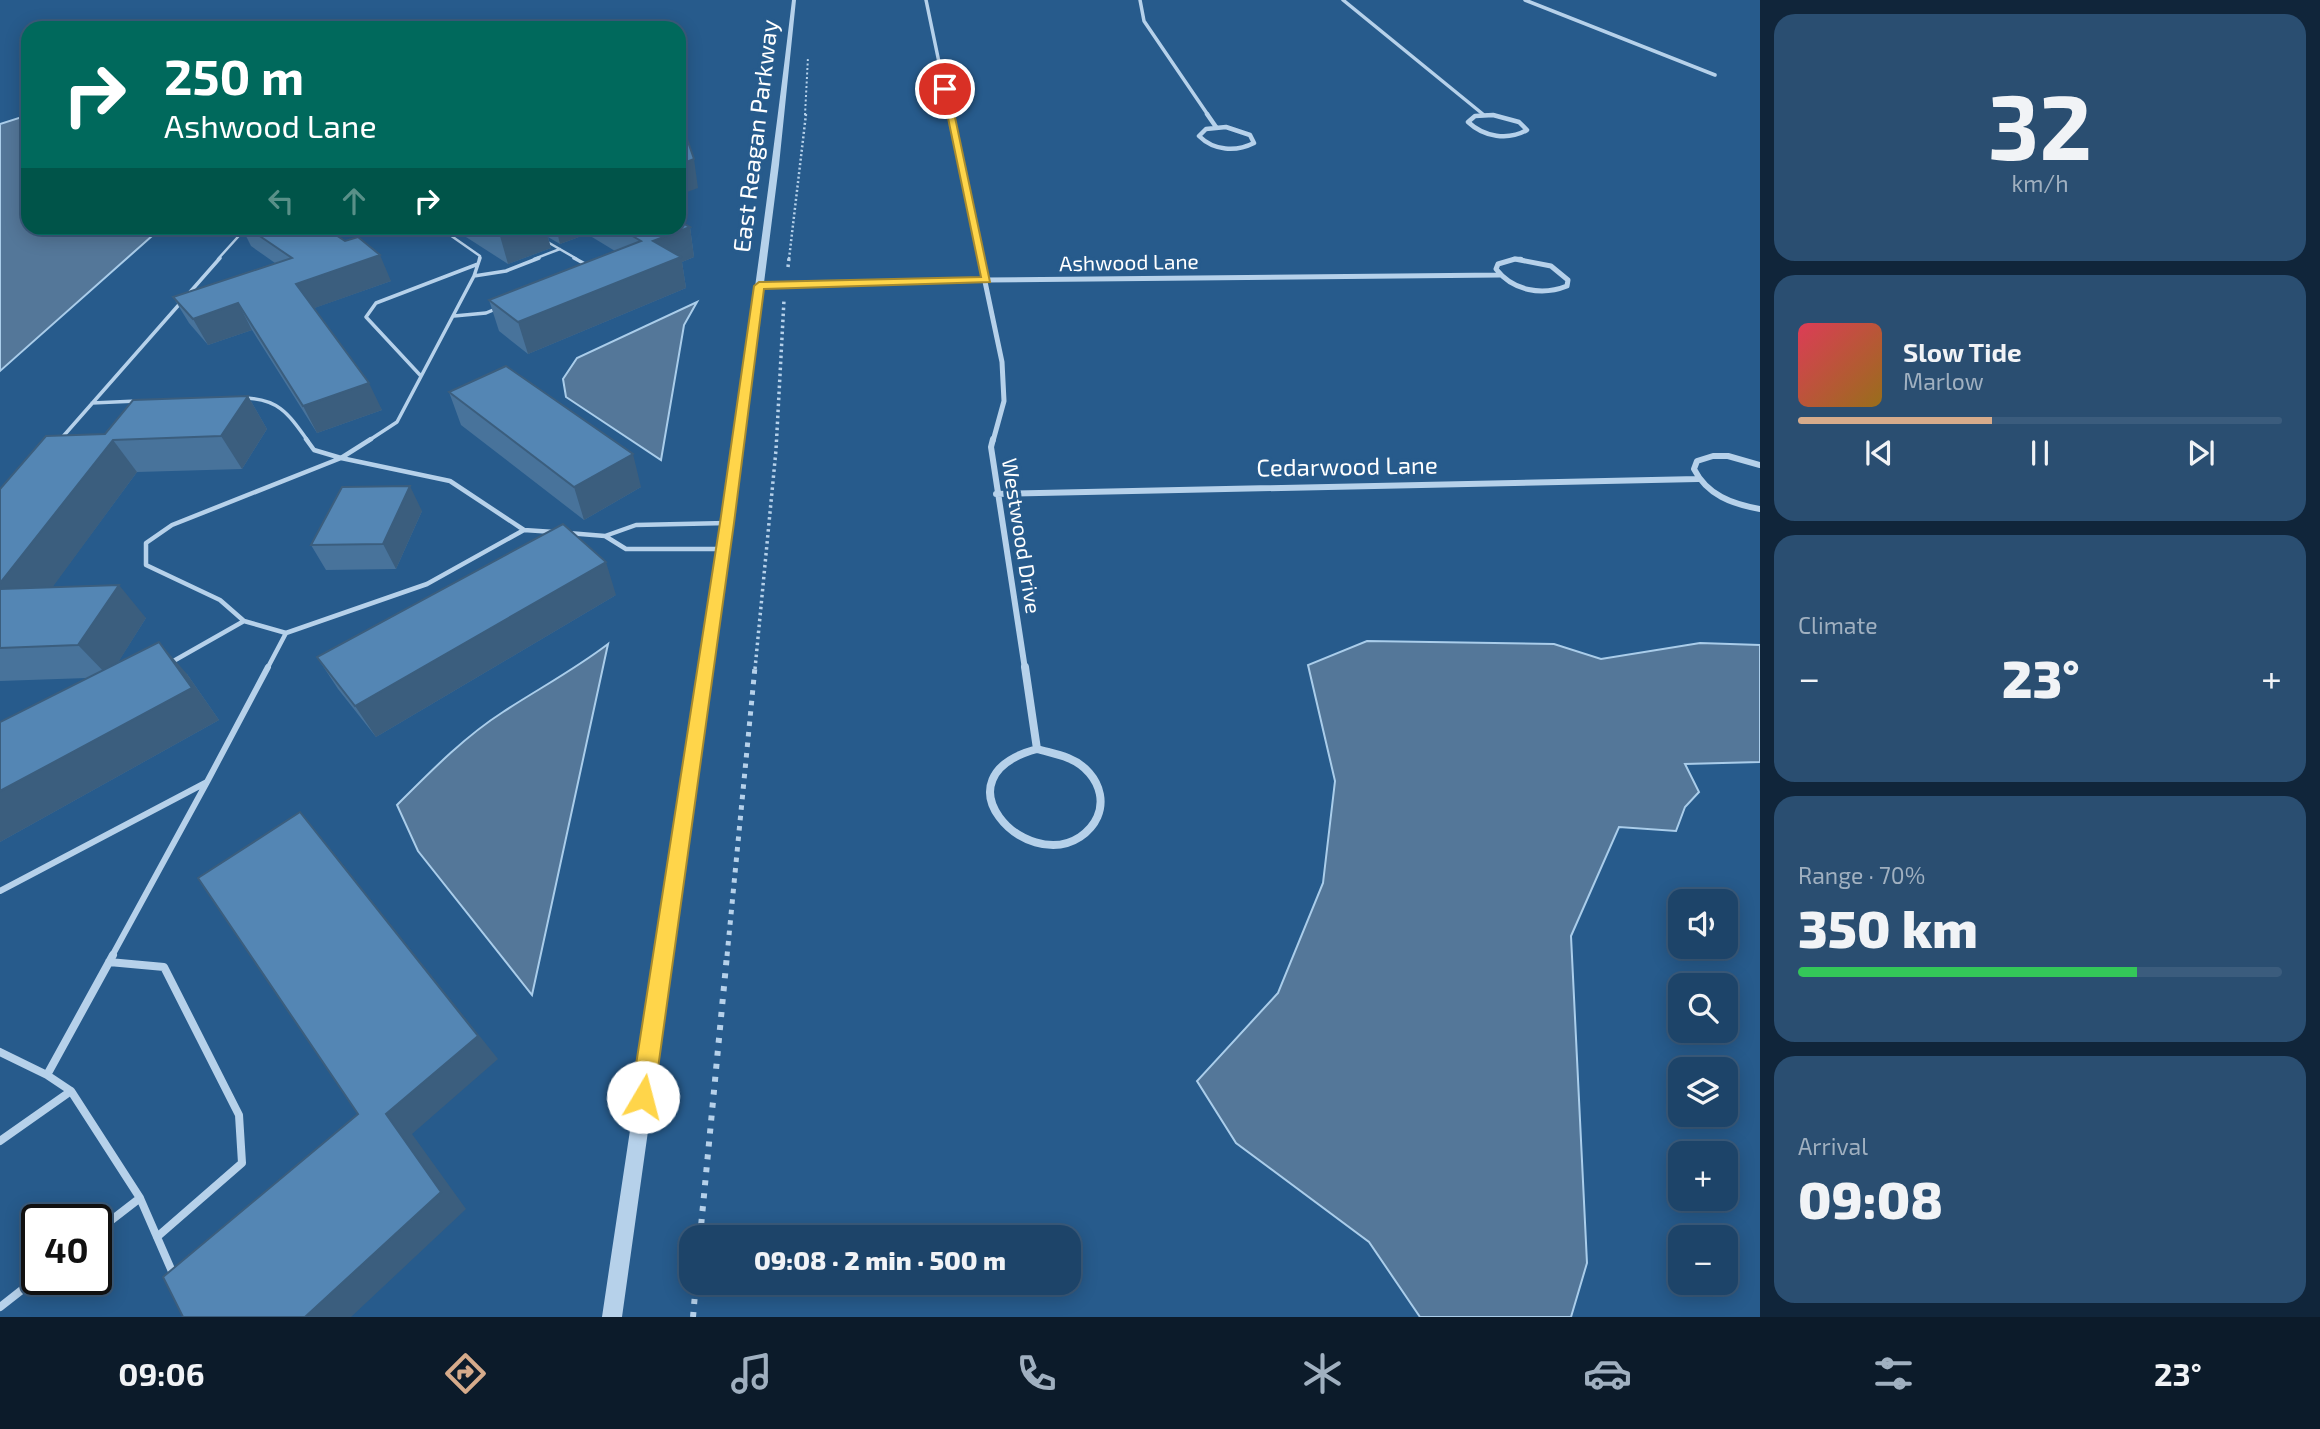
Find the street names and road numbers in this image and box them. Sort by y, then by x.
street label: East Reagan Parkway [726,17,783,254]
street label: Ashwood Lane [1059,248,1199,275]
street label: Cedarwood Lane [1256,449,1438,482]
street label: Westwood Drive [998,456,1047,615]

